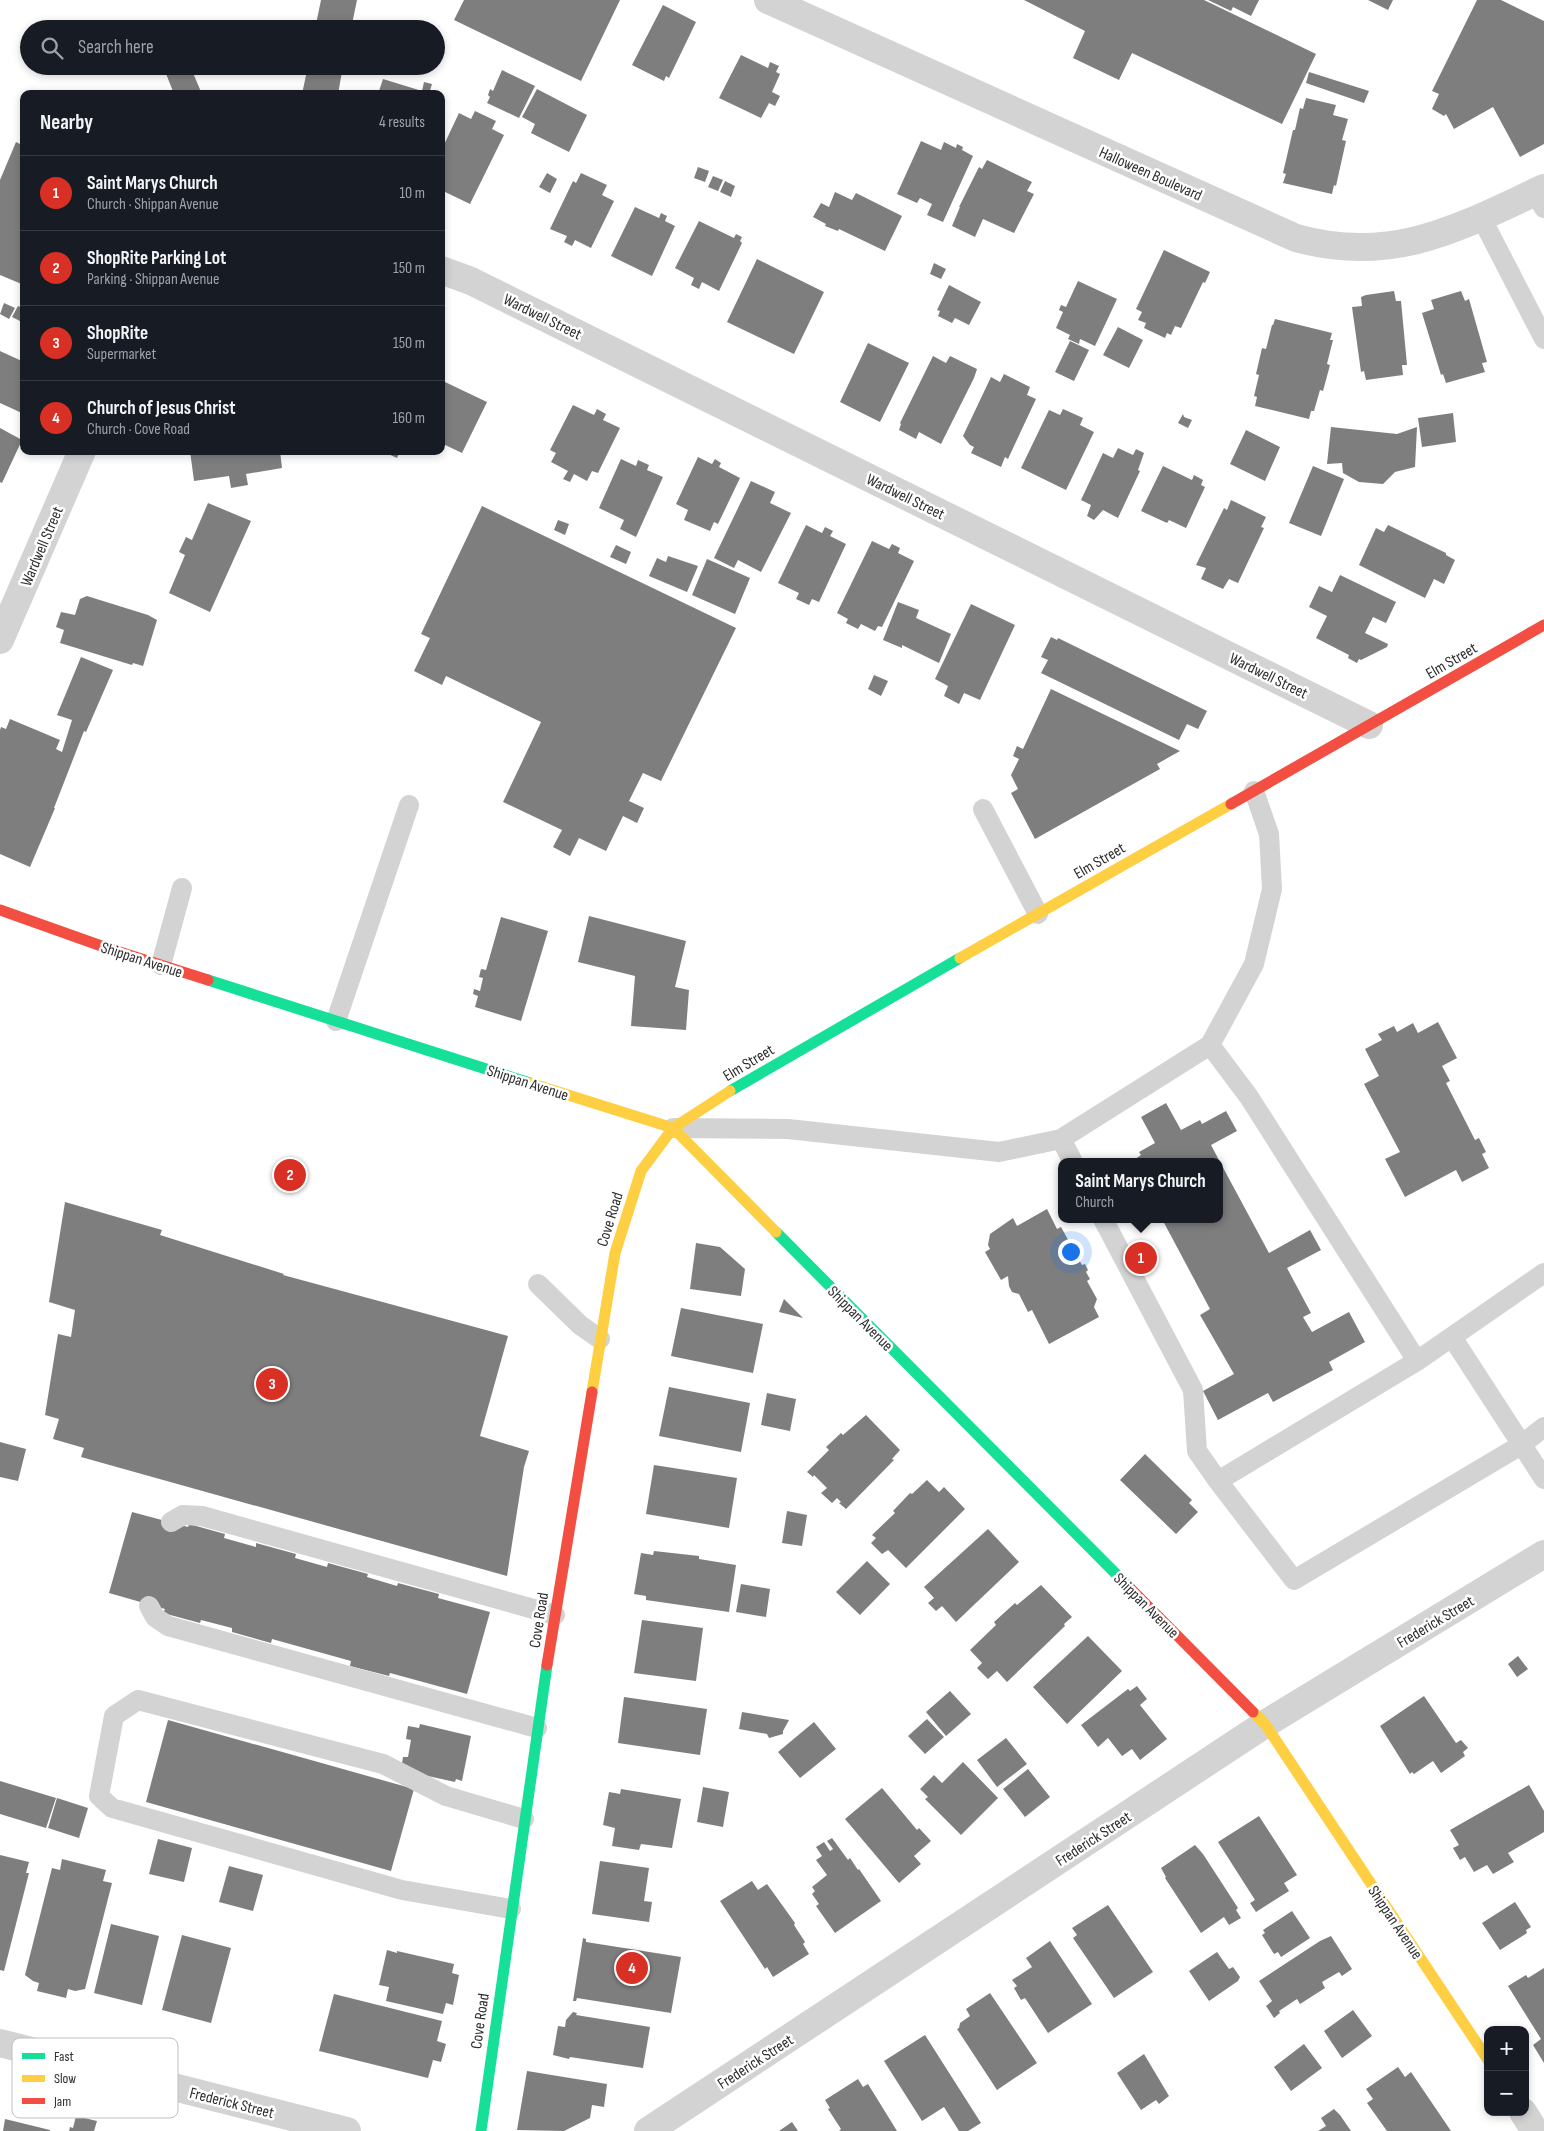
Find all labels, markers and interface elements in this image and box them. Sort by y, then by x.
search box [20,20,445,75]
icon: search [38,34,66,62]
text: Search here [78,36,154,59]
text: Nearby [40,110,93,135]
text: 4 results [379,113,425,132]
street label: Halloween Boulevard [1096,143,1205,206]
text: Saint Marys Church [87,172,218,195]
text: 1 [53,184,59,203]
text: 10 m [399,184,425,203]
text: Church · Shippan Avenue [87,195,219,214]
text: ShopRite Parking Lot [87,247,226,270]
text: 2 [52,259,60,278]
text: 150 m [393,259,425,278]
text: Parking · Shippan Avenue [87,270,219,289]
street label: Wardwell Street [500,290,585,345]
text: ShopRite [87,322,148,345]
text: 3 [52,334,60,353]
text: 150 m [393,334,425,353]
text: Supermarket [87,345,156,364]
text: Church of Jesus Christ [87,397,235,420]
text: 4 [52,409,60,428]
text: 160 m [392,409,425,428]
text: Church · Cove Road [87,420,190,439]
street label: Wardwell Street [863,470,948,525]
street label: Wardwell Street [17,504,68,589]
street label: Elm Street [1423,639,1481,684]
street label: Wardwell Street [1226,649,1311,704]
street label: Elm Street [1071,839,1129,884]
street label: Shippan Avenue [98,938,185,983]
street label: Elm Street [720,1041,778,1086]
street label: Shippan Avenue [484,1061,571,1106]
pin: 2 [274,1156,306,1194]
popup [1058,1158,1223,1223]
text: Saint Marys Church [1075,1170,1206,1193]
street label: Cove Road [593,1190,628,1249]
text: Church [1075,1193,1114,1212]
your location [1058,1239,1084,1265]
pin: 1 [1125,1239,1157,1277]
street label: Shippan Avenue [823,1282,897,1356]
pin: 3 [256,1365,288,1403]
street label: Shippan Avenue [1109,1569,1183,1643]
street label: Cove Road [526,1591,553,1649]
street label: Frederick Street [1394,1592,1478,1653]
street label: Frederick Street [1052,1808,1135,1871]
street label: Shippan Avenue [1363,1882,1426,1963]
pin: 4 [616,1949,648,1987]
street label: Cove Road [467,1992,494,2050]
map controls [1484,2026,1529,2116]
button: + [1484,2026,1529,2071]
street label: Frederick Street [714,2031,797,2094]
legend [12,2038,178,2118]
text: Fast [54,2048,74,2065]
text: Slow [54,2070,76,2087]
button: − [1484,2071,1529,2116]
street label: Frederick Street [187,2084,276,2123]
text: Jam [53,2093,71,2110]

